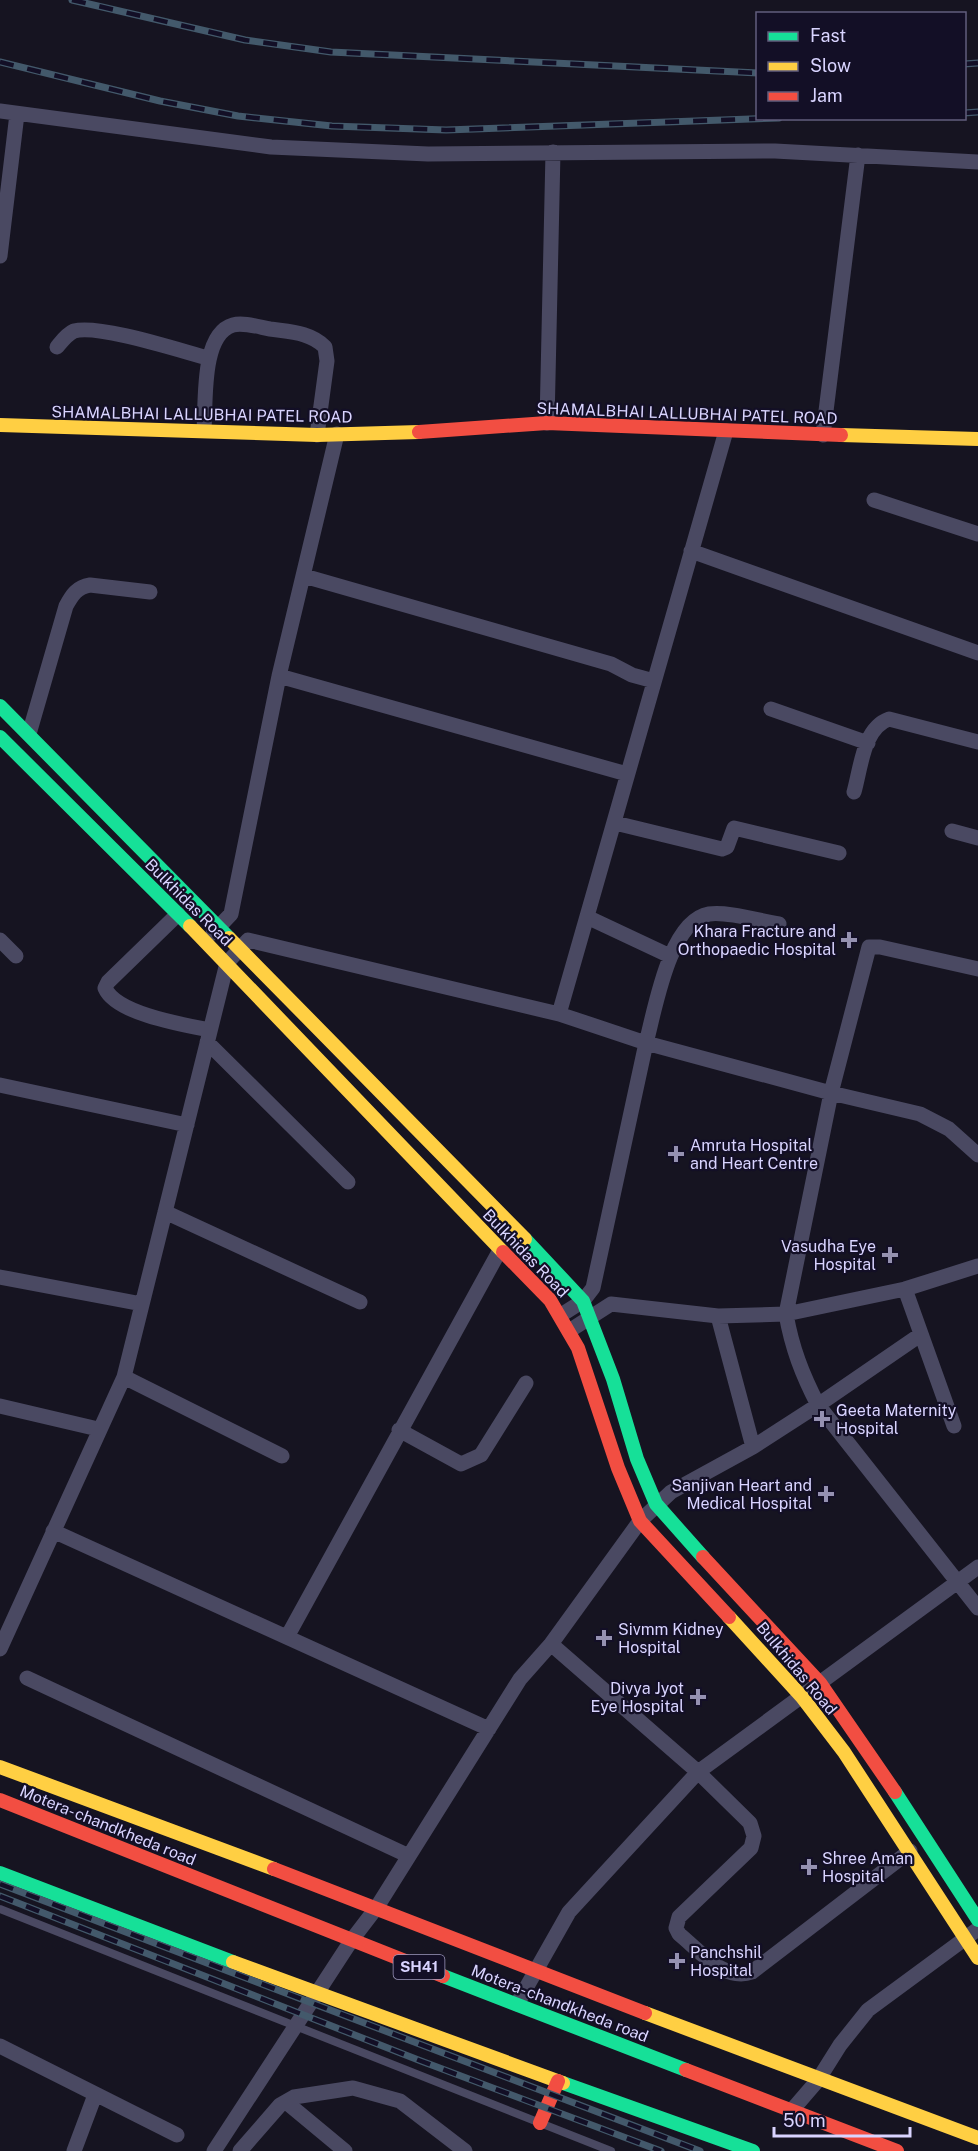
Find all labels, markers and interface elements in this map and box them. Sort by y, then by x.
legend [756,12,966,120]
text: Fast [810,25,846,46]
text: Slow [810,55,851,76]
text: Jam [810,85,843,106]
street label: SHAMALBHAI LALLUBHAI PATEL ROAD [536,399,838,428]
street label: SHAMALBHAI LALLUBHAI PATEL ROAD [51,402,353,427]
street label: Bulkhidas Road [141,855,236,950]
place label: Khara Fracture and Orthopaedic Hospital [678,922,836,959]
marker: Khara Fracture and Orthopaedic Hospital [840,931,858,949]
place label: Amruta Hospital and Heart Centre [690,1136,818,1173]
marker: Amruta Hospital and Heart Centre [667,1145,685,1163]
street label: Bulkhidas Road [479,1205,572,1301]
place label: Vasudha Eye Hospital [781,1237,876,1274]
marker: Vasudha Eye Hospital [881,1246,899,1264]
place label: Geeta Maternity Hospital [836,1401,957,1438]
marker: Geeta Maternity Hospital [813,1410,831,1428]
place label: Sanjivan Heart and Medical Hospital [671,1476,812,1513]
marker: Sanjivan Heart and Medical Hospital [817,1485,835,1503]
street label: Bulkhidas Road [752,1618,841,1719]
place label: Sivmm Kidney Hospital [618,1620,724,1657]
marker: Sivmm Kidney Hospital [595,1629,613,1647]
place label: Divya Jyot Eye Hospital [590,1679,684,1716]
marker: Divya Jyot Eye Hospital [689,1688,707,1706]
street label: Motera- chandkheda road [17,1781,199,1870]
place label: Shree Aman Hospital [822,1849,913,1886]
marker: Shree Aman Hospital [800,1858,818,1876]
place label: Panchshil Hospital [690,1943,762,1980]
marker: Panchshil Hospital [668,1952,686,1970]
road number: SH41 [394,1955,444,1979]
street label: Motera- chandkheda road [469,1961,651,2046]
scale bar [774,2100,910,2138]
text: 50 m [783,2110,826,2131]

